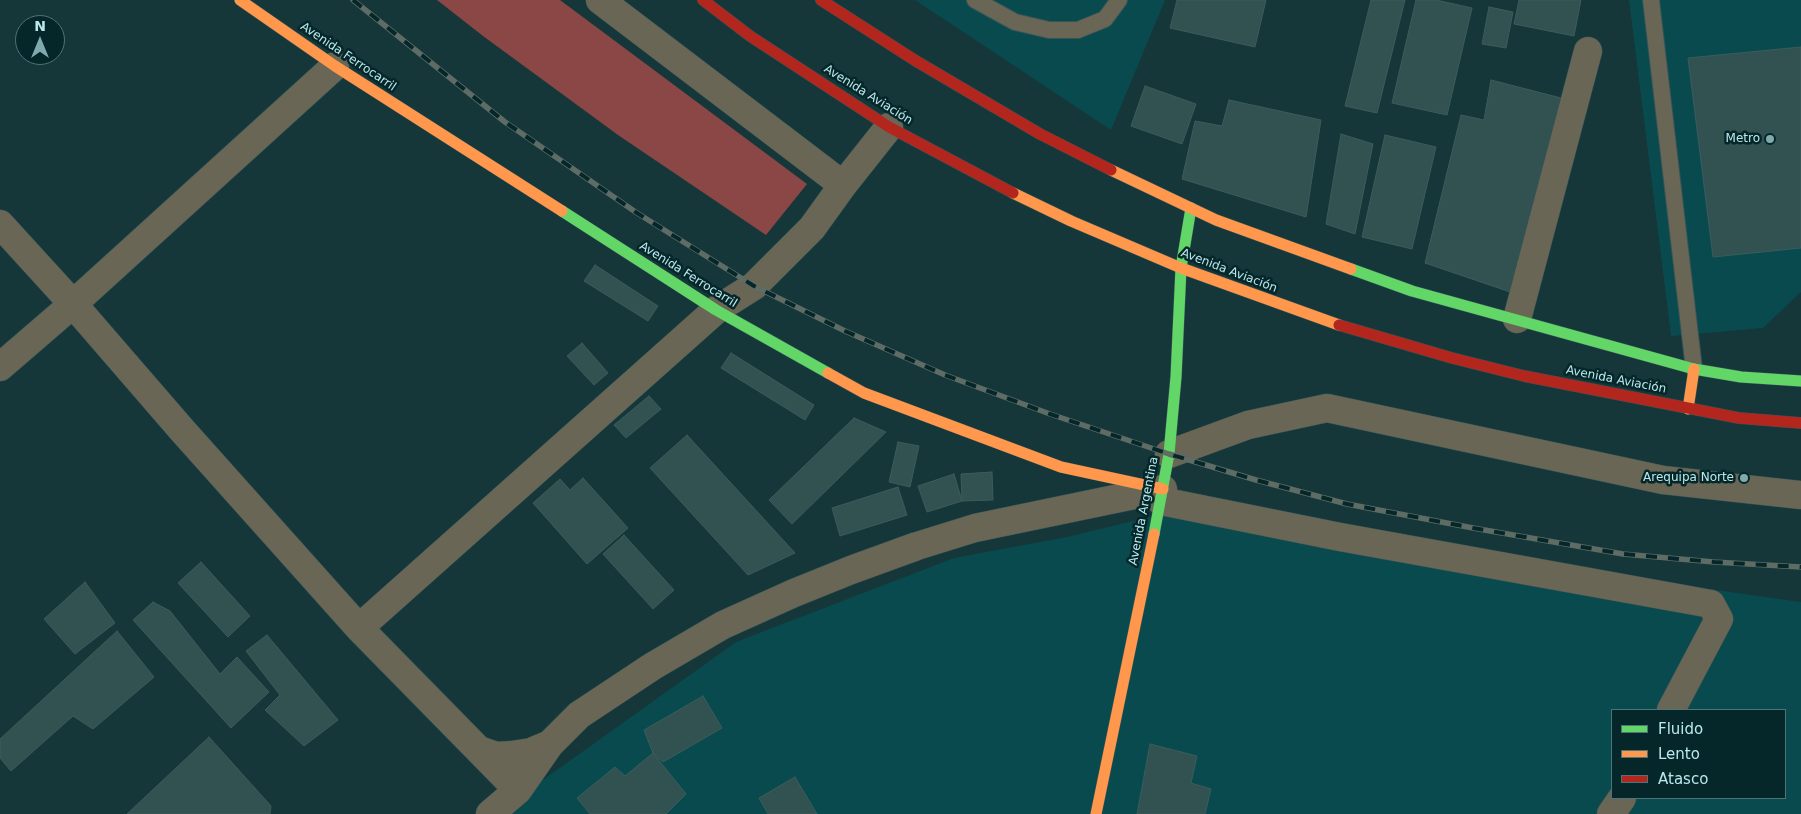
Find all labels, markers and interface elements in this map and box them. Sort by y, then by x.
north arrow [15,15,65,65]
text: N [34,18,46,34]
street label: Avenida Ferrocarril [297,20,399,94]
street label: Avenida Aviación [821,62,915,128]
place label: Metro [1726,132,1760,146]
marker: Metro [1764,133,1776,145]
street label: Avenida Ferrocarril [637,239,739,311]
street label: Avenida Aviación [1179,246,1279,296]
street label: Avenida Aviación [1565,363,1667,397]
street label: Avenida Argentina [1126,456,1162,566]
place label: Arequipa Norte [1643,471,1734,485]
marker: Arequipa Norte [1738,472,1750,484]
legend [1611,709,1786,799]
text: Fluido [1658,720,1703,738]
text: Lento [1658,745,1700,763]
text: Atasco [1658,770,1708,788]

